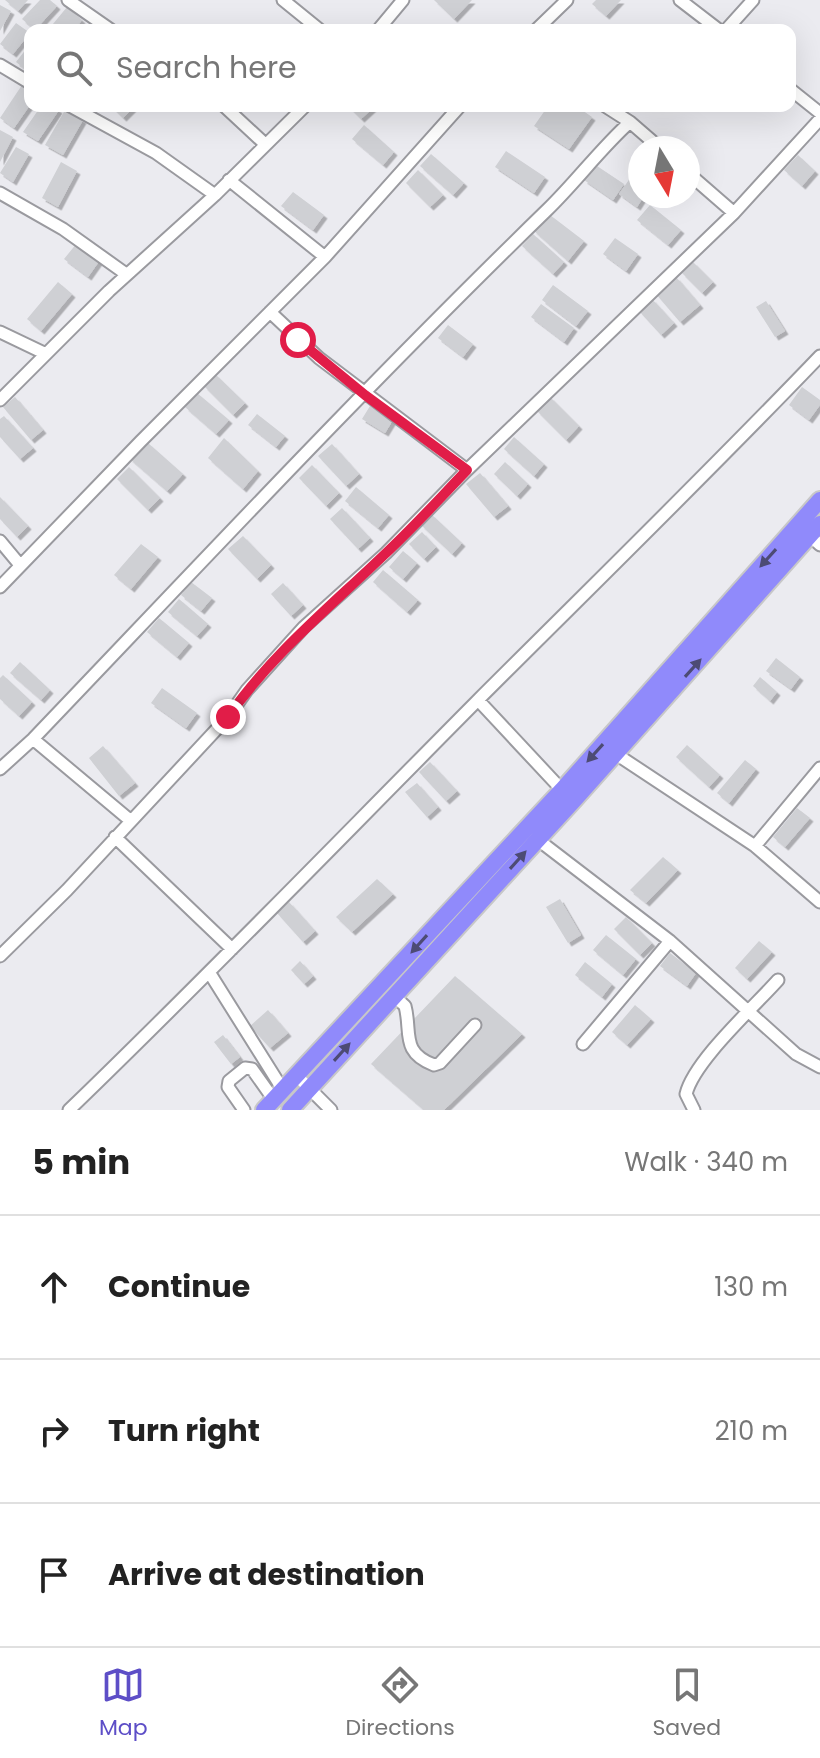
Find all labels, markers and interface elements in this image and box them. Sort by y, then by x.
search box [24,24,796,112]
icon: search [52,46,96,90]
text: Search here [116,46,297,89]
north arrow [628,136,700,208]
route start [280,322,316,358]
one-way arrow [760,548,777,568]
one-way arrow [683,659,701,678]
route end [210,699,246,735]
one-way arrow [587,743,605,762]
one-way arrow [508,851,526,870]
one-way arrow [411,934,429,953]
one-way arrow [333,1043,351,1062]
text: 5 min [32,1138,130,1186]
text: Walk · 340 m [624,1144,788,1180]
icon: ahead [32,1265,76,1309]
text: Continue [108,1265,250,1308]
text: 130 m [714,1269,788,1305]
icon: right [32,1409,76,1453]
text: Turn right [108,1409,260,1452]
text: 210 m [715,1413,788,1449]
icon: arrive [32,1553,76,1597]
text: Arrive at destination [108,1553,425,1596]
tab: Map [99,1663,148,1744]
tab: Directions [345,1663,455,1744]
tab: Saved [652,1663,721,1744]

